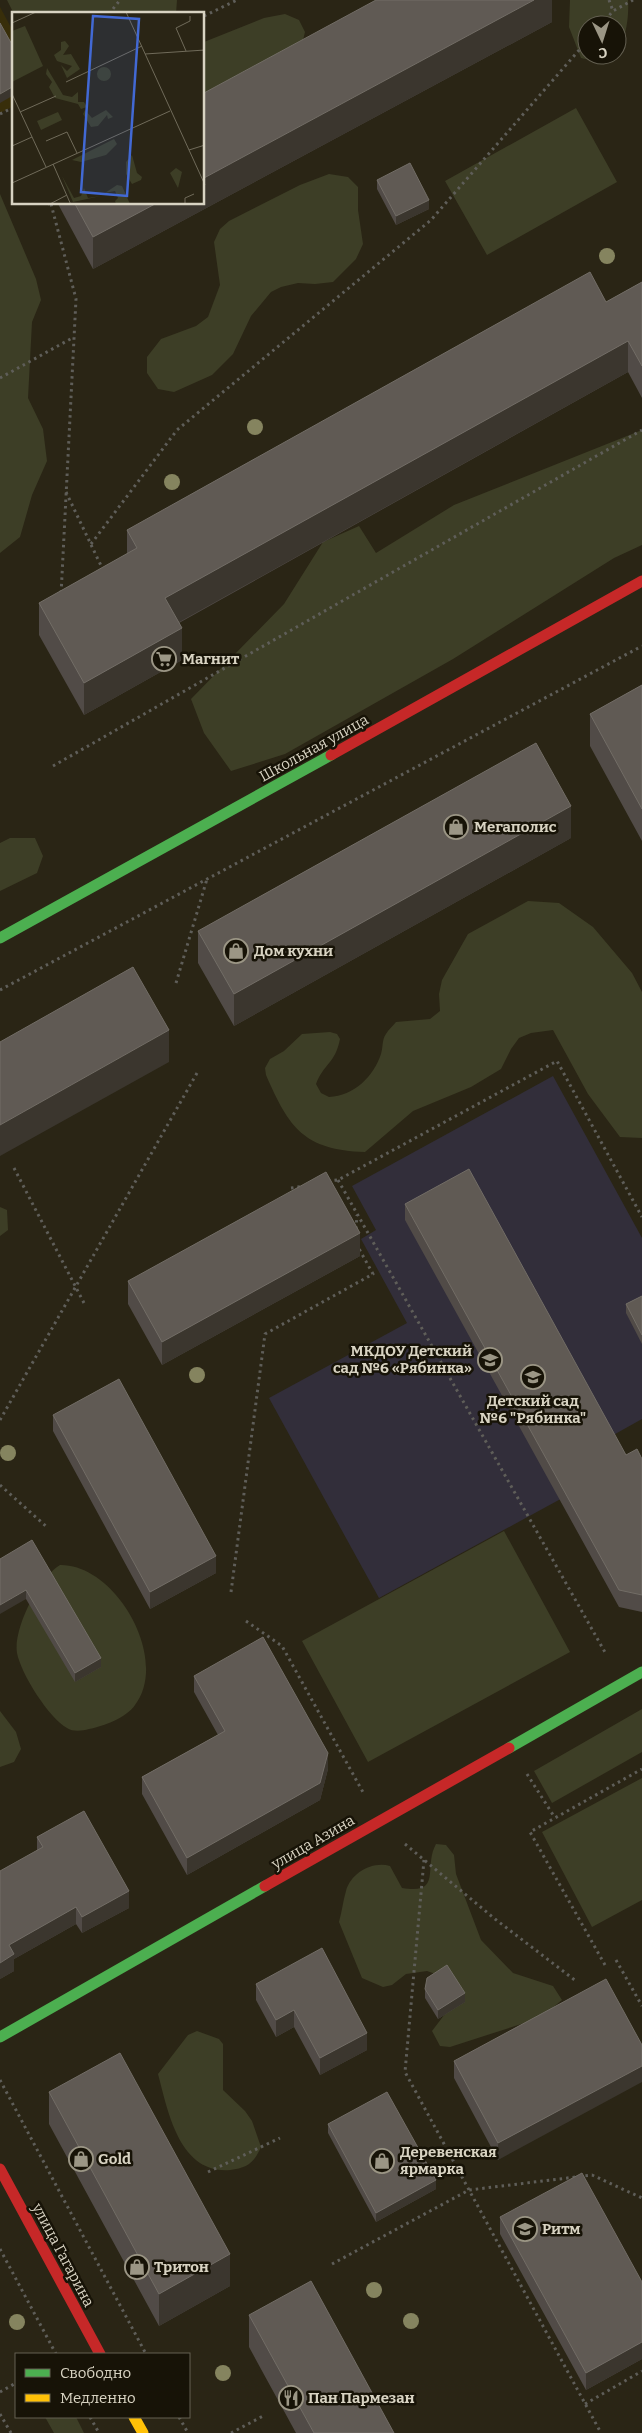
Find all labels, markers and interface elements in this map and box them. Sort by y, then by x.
inset map [12,12,205,205]
north arrow [577,15,627,65]
text: С [598,44,608,61]
supermarket icon: Магнит [151,646,177,672]
place label: Магнит [182,650,240,668]
street label: Школьная улица [256,711,372,785]
shop icon: Мегаполис [443,814,469,840]
place label: Мегаполис [474,818,557,836]
shop icon: Дом кухни [223,938,249,964]
place label: Дом кухни [254,942,333,960]
place label: МКДОУ Детский сад №6 «Рябинка» [333,1342,472,1377]
school or university icon: МКДОУ Детский сад №6 «Рябинка» [477,1347,503,1373]
school or university icon: Детский сад №6 "Рябинка" [520,1364,546,1390]
place label: Детский сад №6 "Рябинка" [480,1392,586,1427]
street label: улица Азина [267,1811,358,1874]
place label: Деревенская ярмарка [400,2143,497,2178]
shop icon: Gold [68,2146,94,2172]
shop icon: Деревенская ярмарка [369,2148,395,2174]
place label: Gold [98,2150,131,2168]
street label: улица Гагарина [28,2199,98,2310]
school or university icon: Ритм [512,2216,538,2242]
place label: Ритм [542,2220,581,2238]
shop icon: Тритон [124,2254,150,2280]
place label: Тритон [154,2258,209,2276]
legend [15,2353,190,2418]
text: Свободно [60,2364,131,2382]
restaurant icon: Пан Пармезан [278,2385,304,2411]
text: Медленно [60,2389,136,2407]
place label: Пан Пармезан [308,2389,415,2407]

